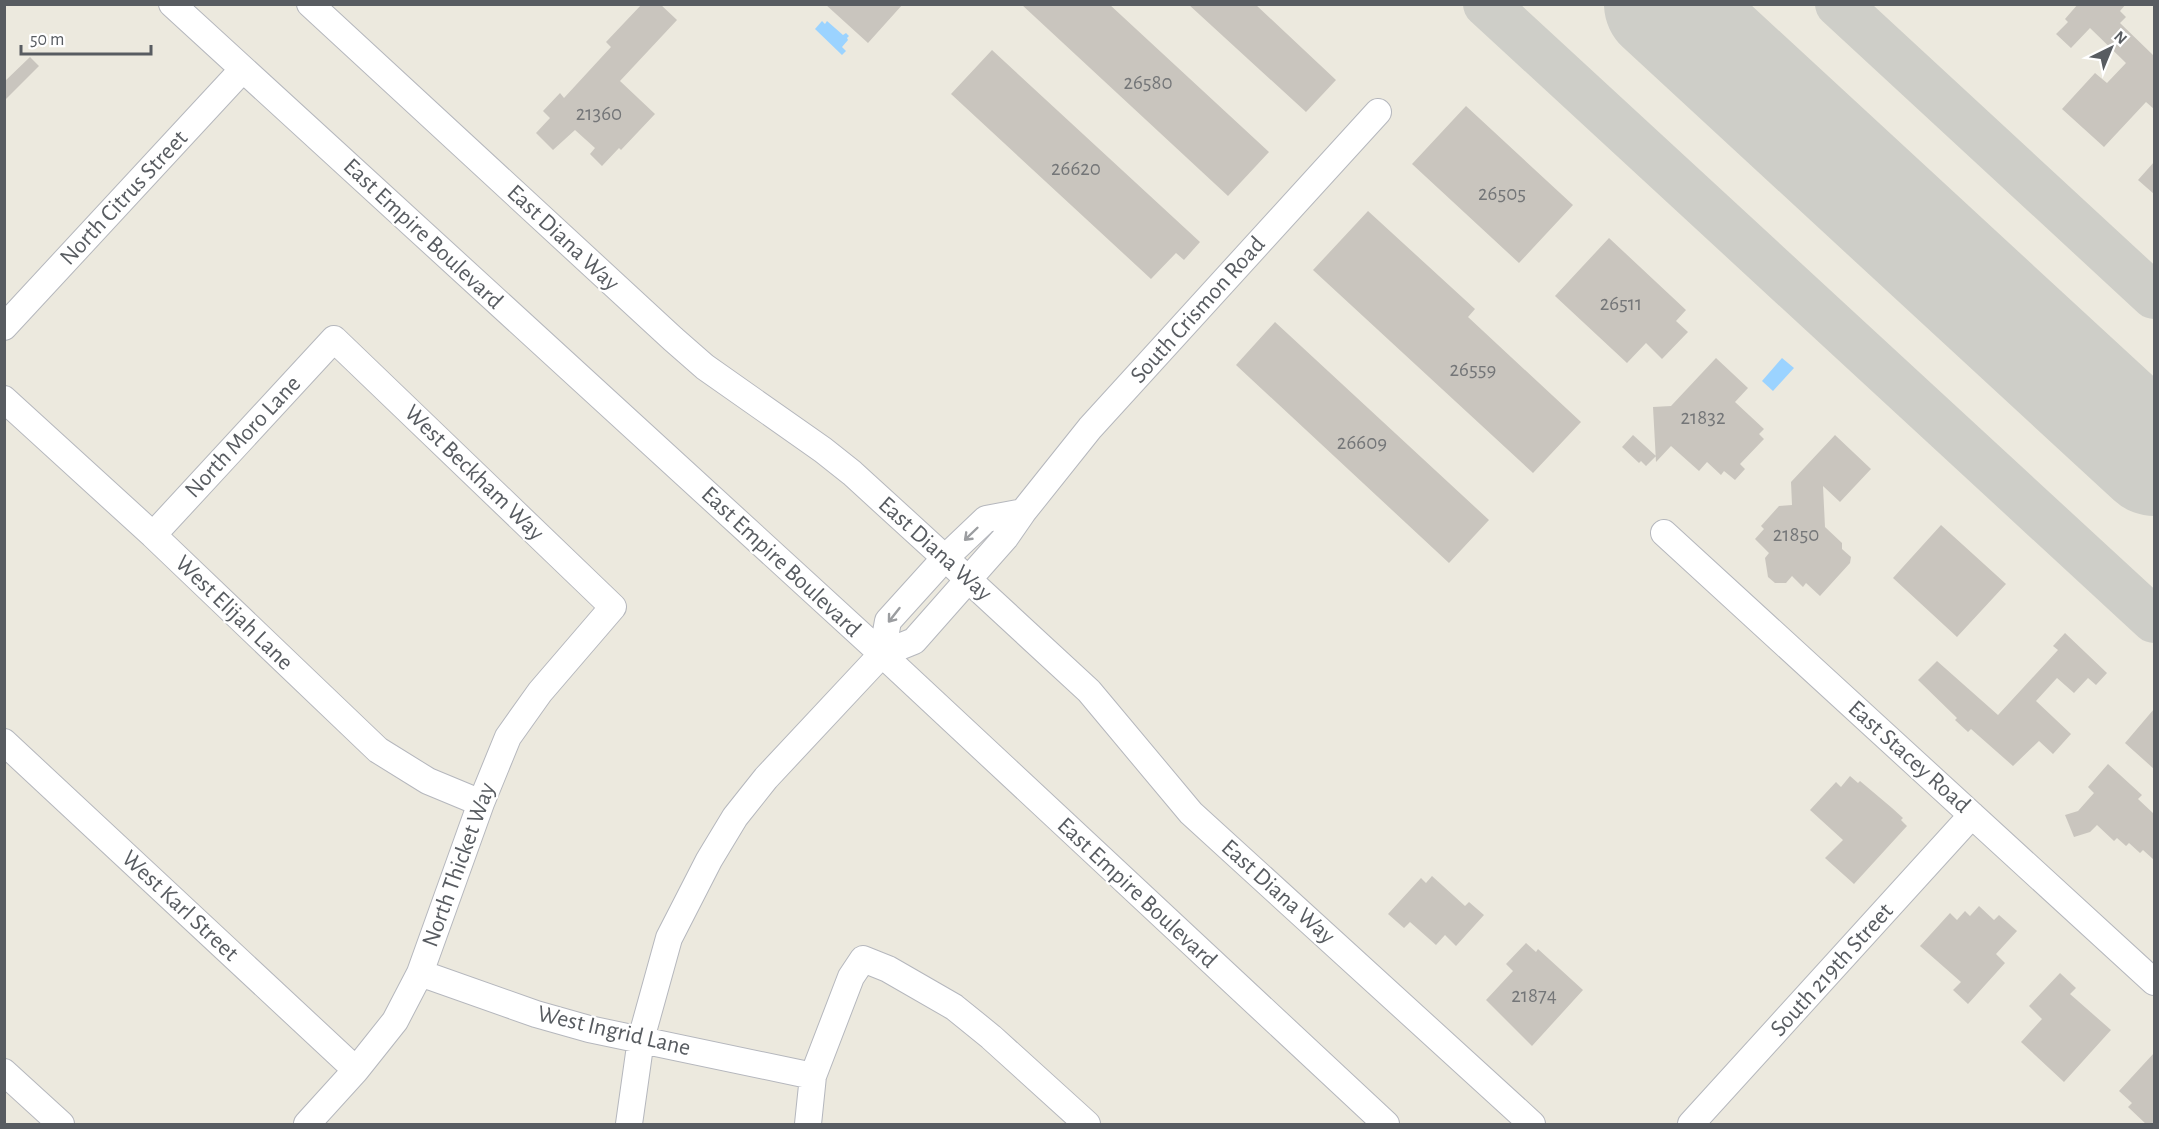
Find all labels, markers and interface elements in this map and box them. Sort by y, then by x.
scale bar [21,18,152,56]
north arrow [2081,18,2141,78]
text: N [2111,28,2130,47]
text: 50 m [30,31,64,49]
house number: 26580 [1123,72,1173,93]
house number: 21360 [576,103,622,124]
street label: North Citrus Street [56,126,193,270]
street label: East Empire Boulevard [339,154,507,314]
house number: 26620 [1051,158,1101,179]
street label: East Diana Way [502,180,624,296]
house number: 26505 [1478,183,1526,204]
street label: South Crismon Road [1126,232,1270,388]
house number: 26511 [1600,293,1642,314]
house number: 26559 [1450,359,1496,380]
street label: North Moro Lane [181,371,305,503]
street label: West Beckham Way [400,401,548,545]
house number: 21832 [1681,407,1725,428]
house number: 26609 [1337,432,1387,453]
street label: East Empire Boulevard [697,482,865,642]
street label: East Diana Way [874,492,996,606]
house number: 21850 [1773,524,1819,545]
one-way arrow [963,526,978,541]
street label: West Elijah Lane [170,551,298,675]
one-way arrow [888,607,901,623]
street label: East Stacey Road [1843,696,1975,818]
street label: North Thicket Way [418,780,500,950]
street label: East Empire Boulevard [1053,813,1221,973]
street label: East Diana Way [1217,835,1339,949]
street label: West Karl Street [117,846,243,966]
street label: South 219th Street [1766,899,1898,1041]
house number: 21874 [1511,985,1557,1006]
street label: West Ingrid Lane [535,1002,693,1060]

